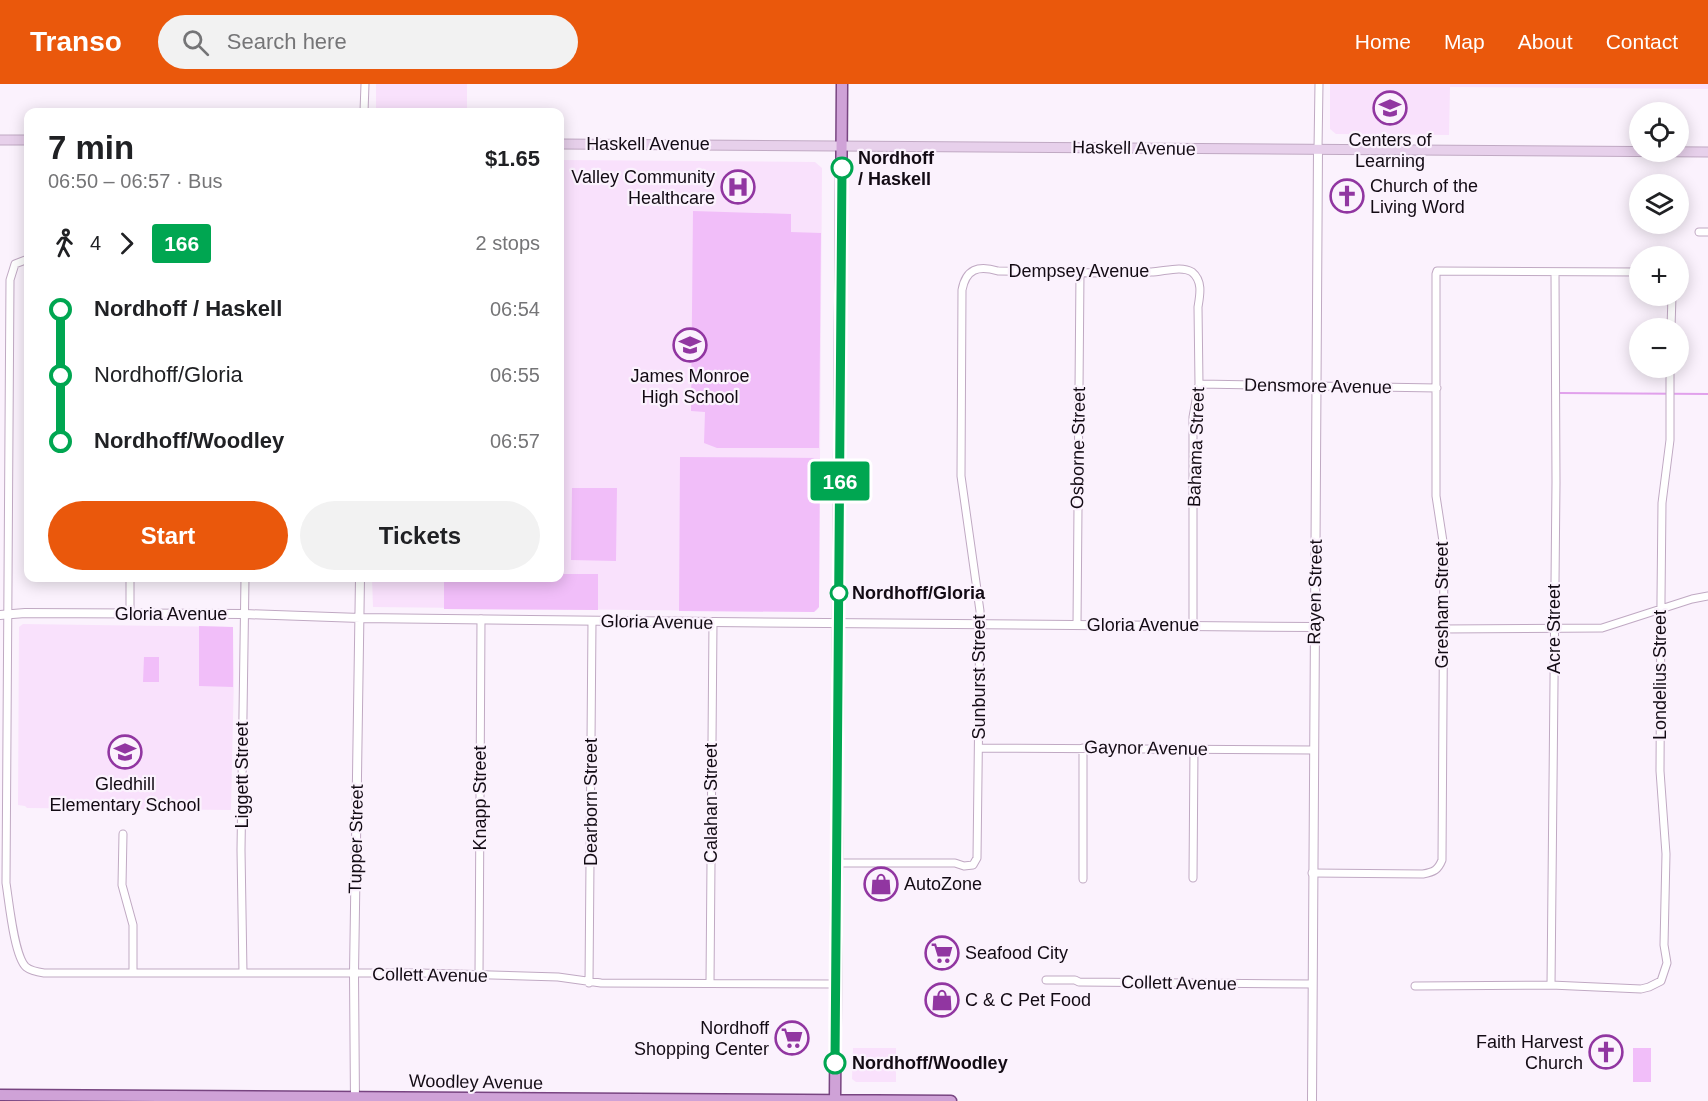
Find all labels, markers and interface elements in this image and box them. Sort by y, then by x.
search box [158,15,578,69]
text: Transo [30,26,122,57]
icon: search [179,26,212,59]
text: Search here [227,29,347,54]
text: Home [1355,30,1411,53]
text: Map [1444,30,1485,53]
text: About [1518,30,1573,53]
text: Contact [1606,30,1678,53]
school or university icon: Centers of Learning [1372,90,1408,126]
map controls [1629,102,1689,378]
button: locate [1629,102,1689,162]
text: 7 min [48,129,134,166]
place label: Centers of Learning [1348,130,1433,171]
street label: Haskell Avenue [586,134,710,154]
street label: Haskell Avenue [1072,137,1196,159]
text: $1.65 [485,146,540,171]
place label: Nordhoff / Haskell [858,148,935,189]
marker: Nordhoff / Haskell [831,157,853,179]
place label: Valley Community Healthcare [571,167,715,208]
hospital icon: Valley Community Healthcare [720,169,756,205]
text: 06:50 – 06:57 · Bus [48,170,223,192]
button: layers [1629,174,1689,234]
place label: Church of the Living Word [1370,176,1478,217]
church icon: Church of the Living Word [1329,178,1365,214]
icon: walk [48,227,81,260]
icon: forward [110,227,143,260]
text: 4 [90,232,101,254]
text: 166 [164,232,199,255]
text: 2 stops [476,232,540,254]
button: + [1629,246,1689,306]
street label: Dempsey Avenue [1009,261,1149,281]
text: Nordhoff / Haskell [94,296,282,321]
text: 06:54 [490,298,540,320]
button: − [1629,318,1689,378]
school or university icon: James Monroe High School [672,327,708,363]
text: Nordhoff/Gloria [94,362,243,387]
text: 06:55 [490,364,540,386]
place label: James Monroe High School [630,366,750,407]
street label: Densmore Avenue [1244,375,1392,397]
street label: Osborne Street [1067,387,1089,509]
street label: Bahama Street [1184,387,1208,507]
text: Nordhoff/Woodley [94,428,284,453]
text: 06:57 [490,430,540,452]
line badge: 166 [806,462,874,500]
text: 166 [822,470,858,493]
button: Start [48,501,288,570]
button: Tickets [300,501,540,570]
street label: Rayen Street [1304,539,1326,645]
street label: Gresham Street [1432,541,1452,669]
place label: Nordhoff/Gloria [852,583,986,603]
marker: Nordhoff/Gloria [830,584,848,602]
street label: Acre Street [1544,584,1564,674]
street label: Gloria Avenue [115,604,227,624]
street label: Londelius Street [1650,610,1670,740]
street label: Gloria Avenue [600,611,714,633]
street label: Sunburst Street [969,614,989,740]
street label: Gloria Avenue [1087,615,1199,635]
street label: Liggett Street [232,721,252,829]
school or university icon: Gledhill Elementary School [107,734,143,770]
street label: Gaynor Avenue [1084,737,1208,759]
street label: Dearborn Street [581,738,601,866]
street label: Calahan Street [701,743,721,863]
street label: Knapp Street [470,745,490,851]
place label: Gledhill Elementary School [49,774,201,815]
street label: Tupper Street [345,784,367,894]
shop icon: AutoZone [863,866,899,902]
place label: AutoZone [904,874,982,894]
supermarket icon: Seafood City [924,935,960,971]
place label: Seafood City [965,943,1068,963]
street label: Collett Avenue [372,964,488,986]
street label: Collett Avenue [1121,972,1237,994]
shop icon: C & C Pet Food [924,982,960,1018]
place label: C & C Pet Food [965,990,1091,1010]
place label: Nordhoff Shopping Center [634,1018,770,1059]
supermarket icon: Nordhoff Shopping Center [774,1020,810,1056]
place label: Faith Harvest Church [1476,1032,1583,1073]
church icon: Faith Harvest Church [1588,1034,1624,1070]
marker: Nordhoff/Woodley [824,1052,846,1074]
place label: Nordhoff/Woodley [852,1053,1008,1073]
street label: Woodley Avenue [409,1071,543,1093]

